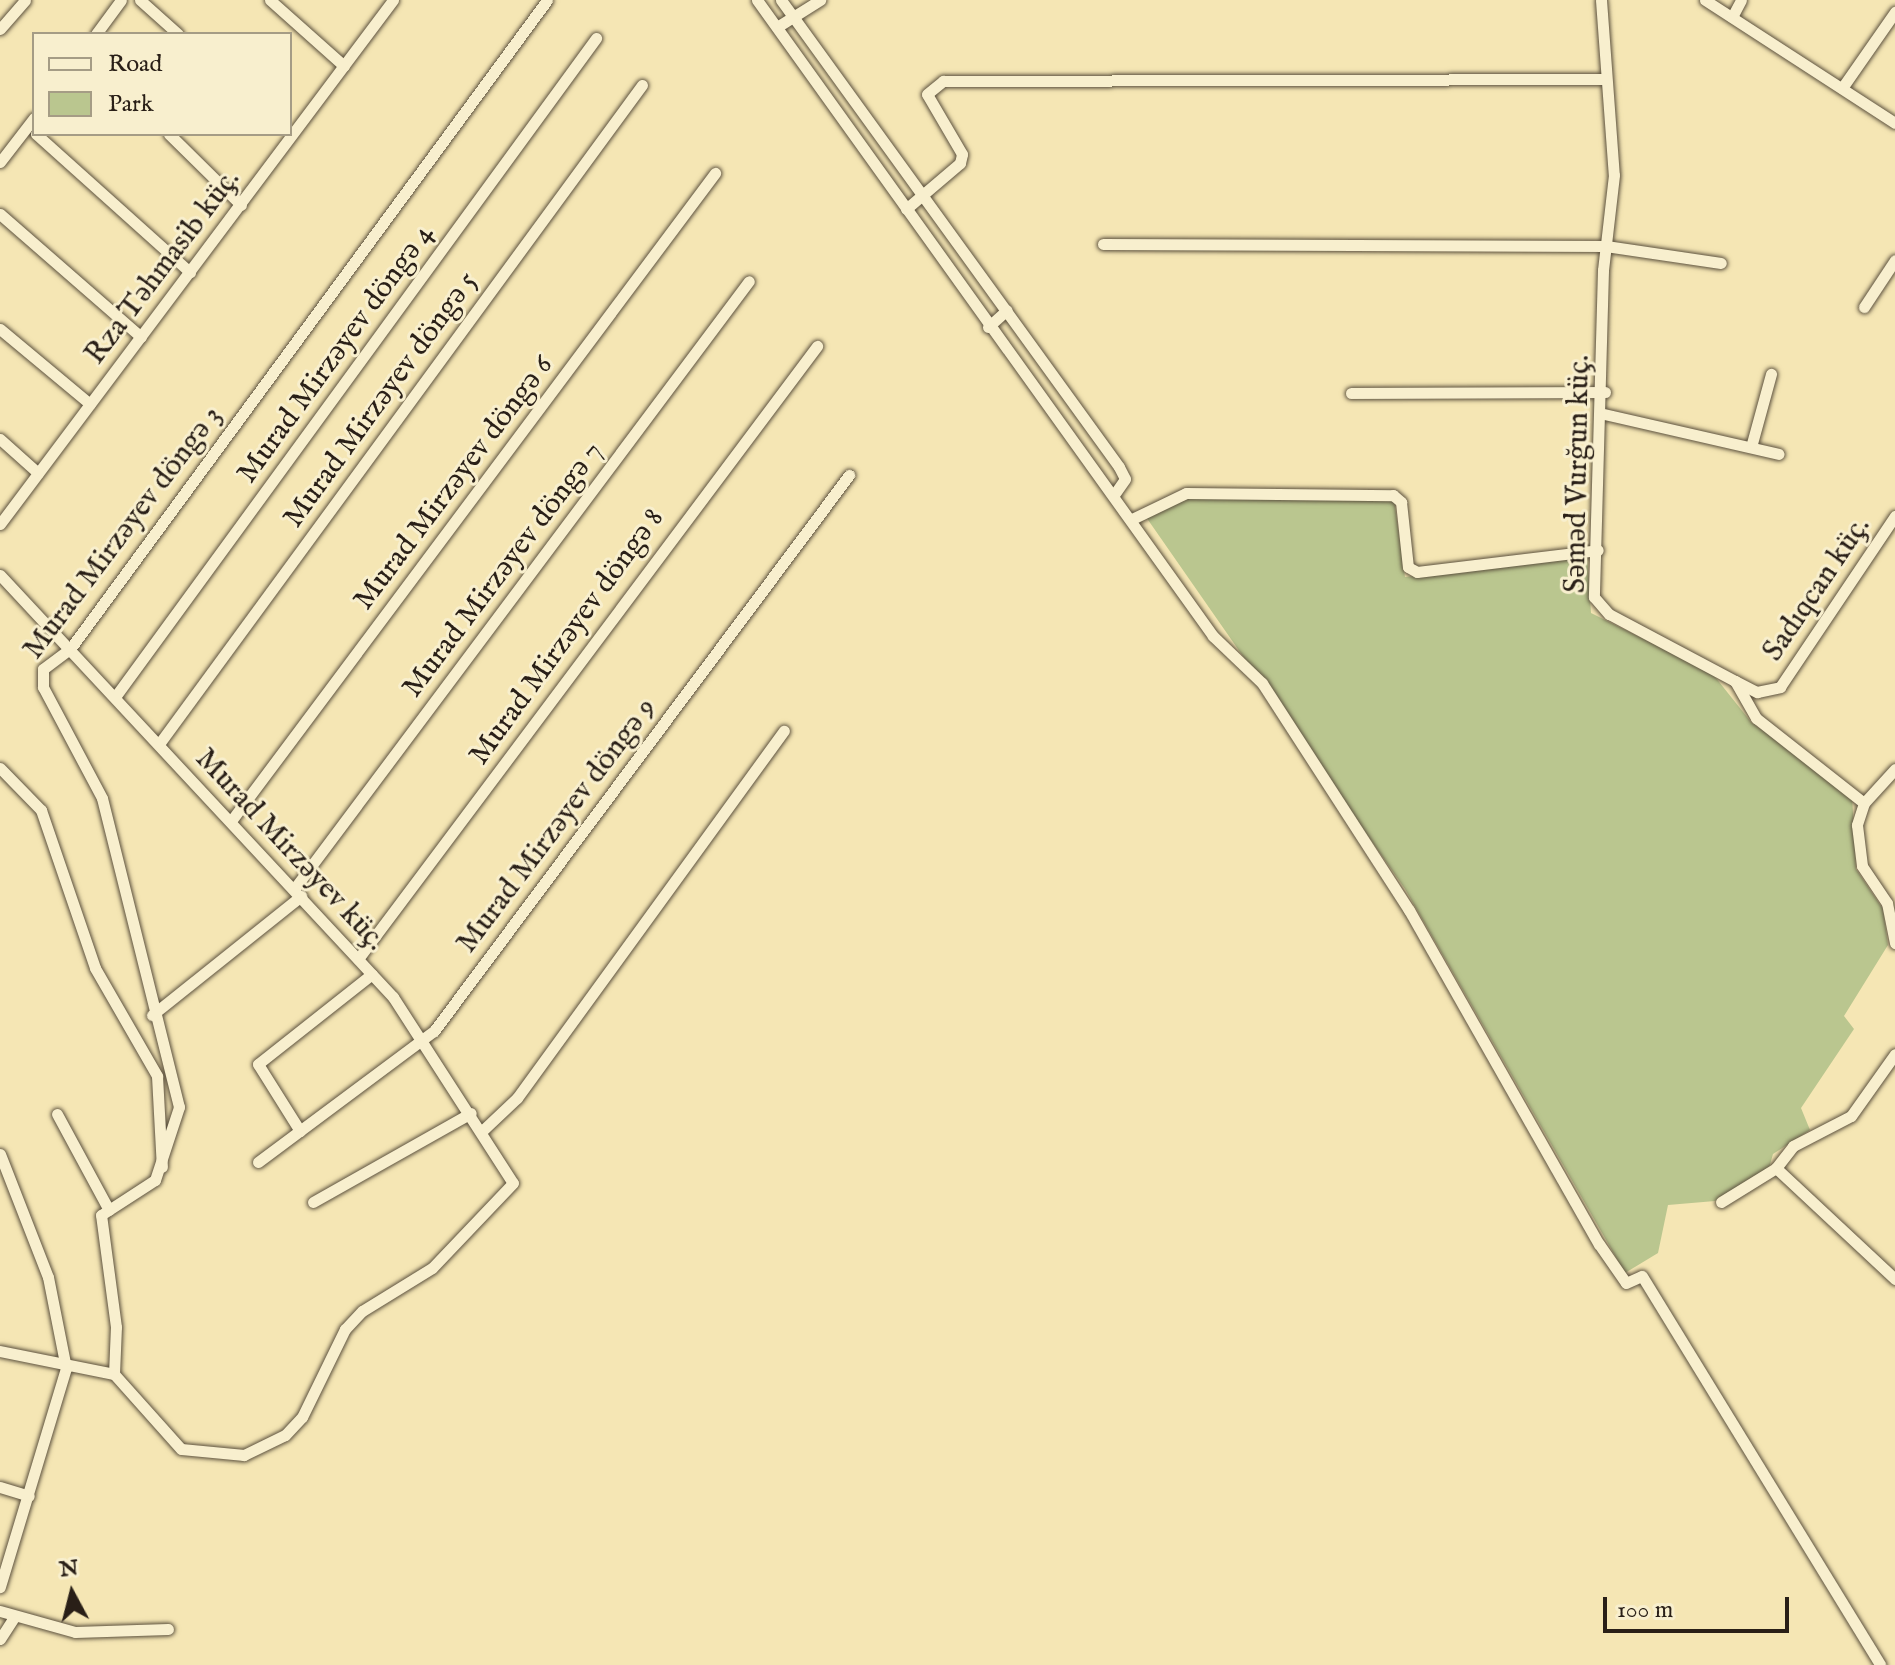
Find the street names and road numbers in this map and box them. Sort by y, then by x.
street label: Rza Təhmasib küç. [78,162,248,372]
street label: Murad Mirzəyev döngə 4 [230,217,442,491]
street label: Murad Mirzəyev döngə 5 [276,265,486,535]
street label: Murad Mirzəyev döngə 6 [347,349,561,617]
street label: Səməd Vurğun küç. [1558,354,1598,594]
street label: Murad Mirzəyev döngə 3 [16,399,230,667]
street label: Murad Mirzəyev döngə 7 [395,435,611,705]
street label: Murad Mirzəyev döngə 8 [462,502,672,772]
street label: Sadıqcan küç. [1755,510,1879,668]
street label: Murad Mirzəyev döngə 9 [449,691,665,961]
street label: Murad Mirzəyev küç. [187,741,393,959]

